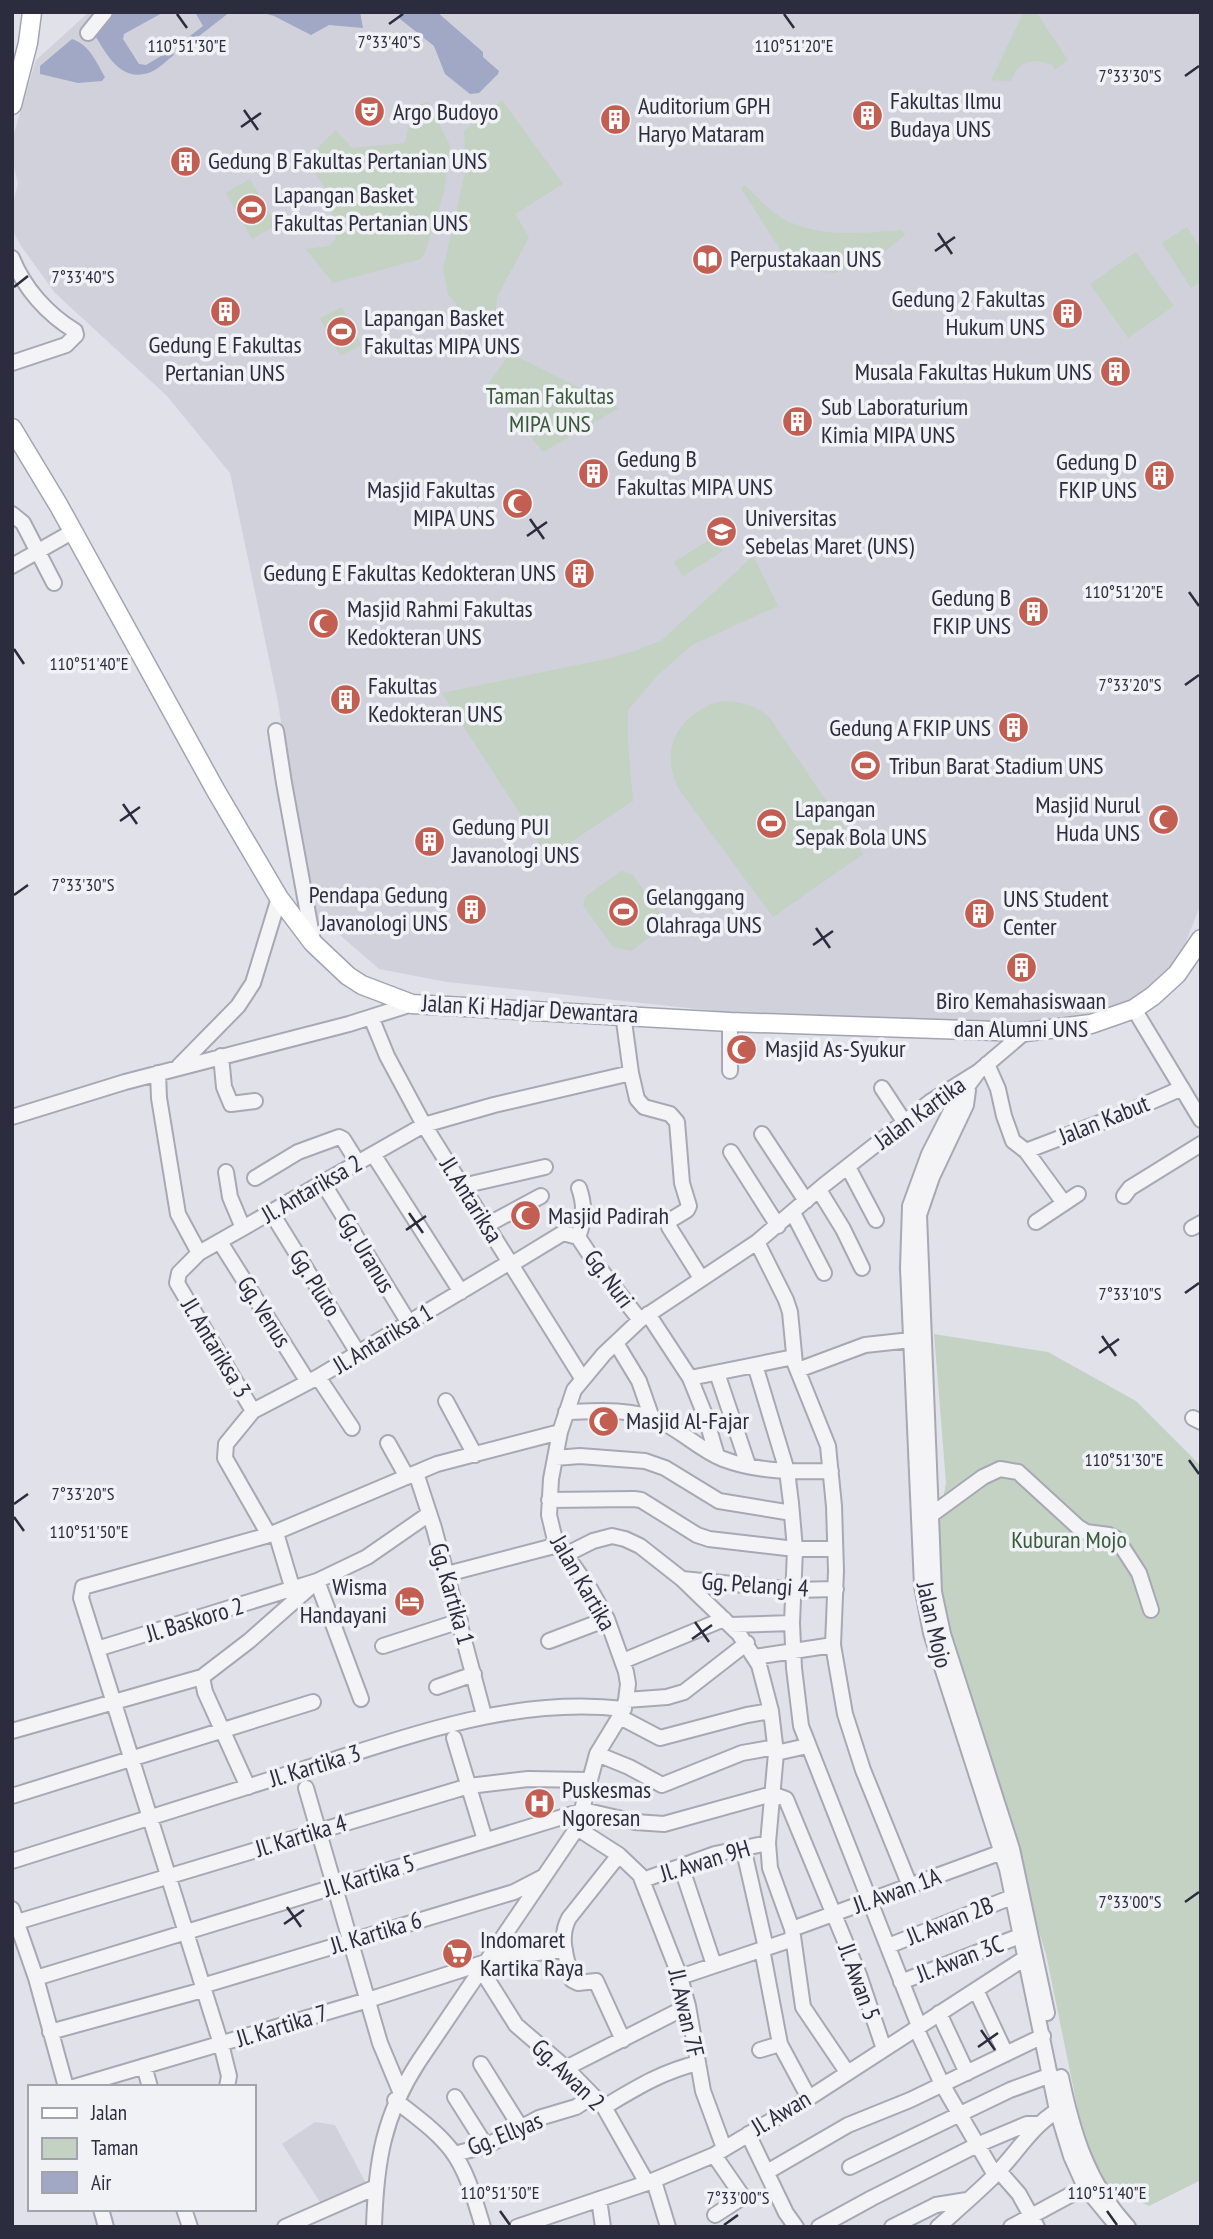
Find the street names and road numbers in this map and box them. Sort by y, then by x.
street label: Jalan Ki Hadjar Dewantara [420,987,639,1030]
street label: Jalan Kartika [867,1069,971,1157]
street label: Jalan Kabut [1053,1087,1154,1152]
street label: Jl. Antariksa 2 [255,1147,368,1230]
street label: Jl. Antariksa [432,1150,510,1248]
street label: Gg. Uranus [331,1207,402,1298]
street label: Gg. Pluto [283,1243,348,1322]
street label: Gg. Nuri [577,1243,641,1314]
street label: Gg. Venus [231,1270,298,1353]
street label: Jl. Antariksa 3 [174,1291,258,1403]
street label: Jl. Antariksa 1 [326,1297,438,1381]
street label: Jalan Kartika [543,1529,623,1636]
street label: Gg. Kartika 1 [423,1539,482,1648]
street label: Gg. Pelangi 4 [700,1565,810,1604]
street label: Jalan Mojo [909,1578,959,1671]
street label: Jl. Baskoro 2 [141,1590,247,1649]
street label: Jl. Kartika 3 [264,1737,364,1794]
street label: Jl. Kartika 4 [250,1807,350,1864]
street label: Jl. Awan 9H [655,1832,754,1889]
street label: Jl. Kartika 5 [318,1847,418,1904]
street label: Jl. Awan 1A [848,1860,945,1921]
street label: Jl. Awan 2B [901,1889,998,1952]
street label: Jl. Kartika 6 [325,1904,425,1961]
street label: Jl. Awan 3C [911,1928,1008,1990]
street label: Jl. Awan 5 [831,1938,888,2025]
street label: Jl. Awan 7F [661,1965,712,2060]
street label: Jl. Kartika 7 [231,1997,331,2054]
street label: Gg. Awan 2 [525,2032,612,2117]
street label: Jl. Awan [745,2083,816,2143]
street label: Gg. Ellyas [463,2105,547,2163]

